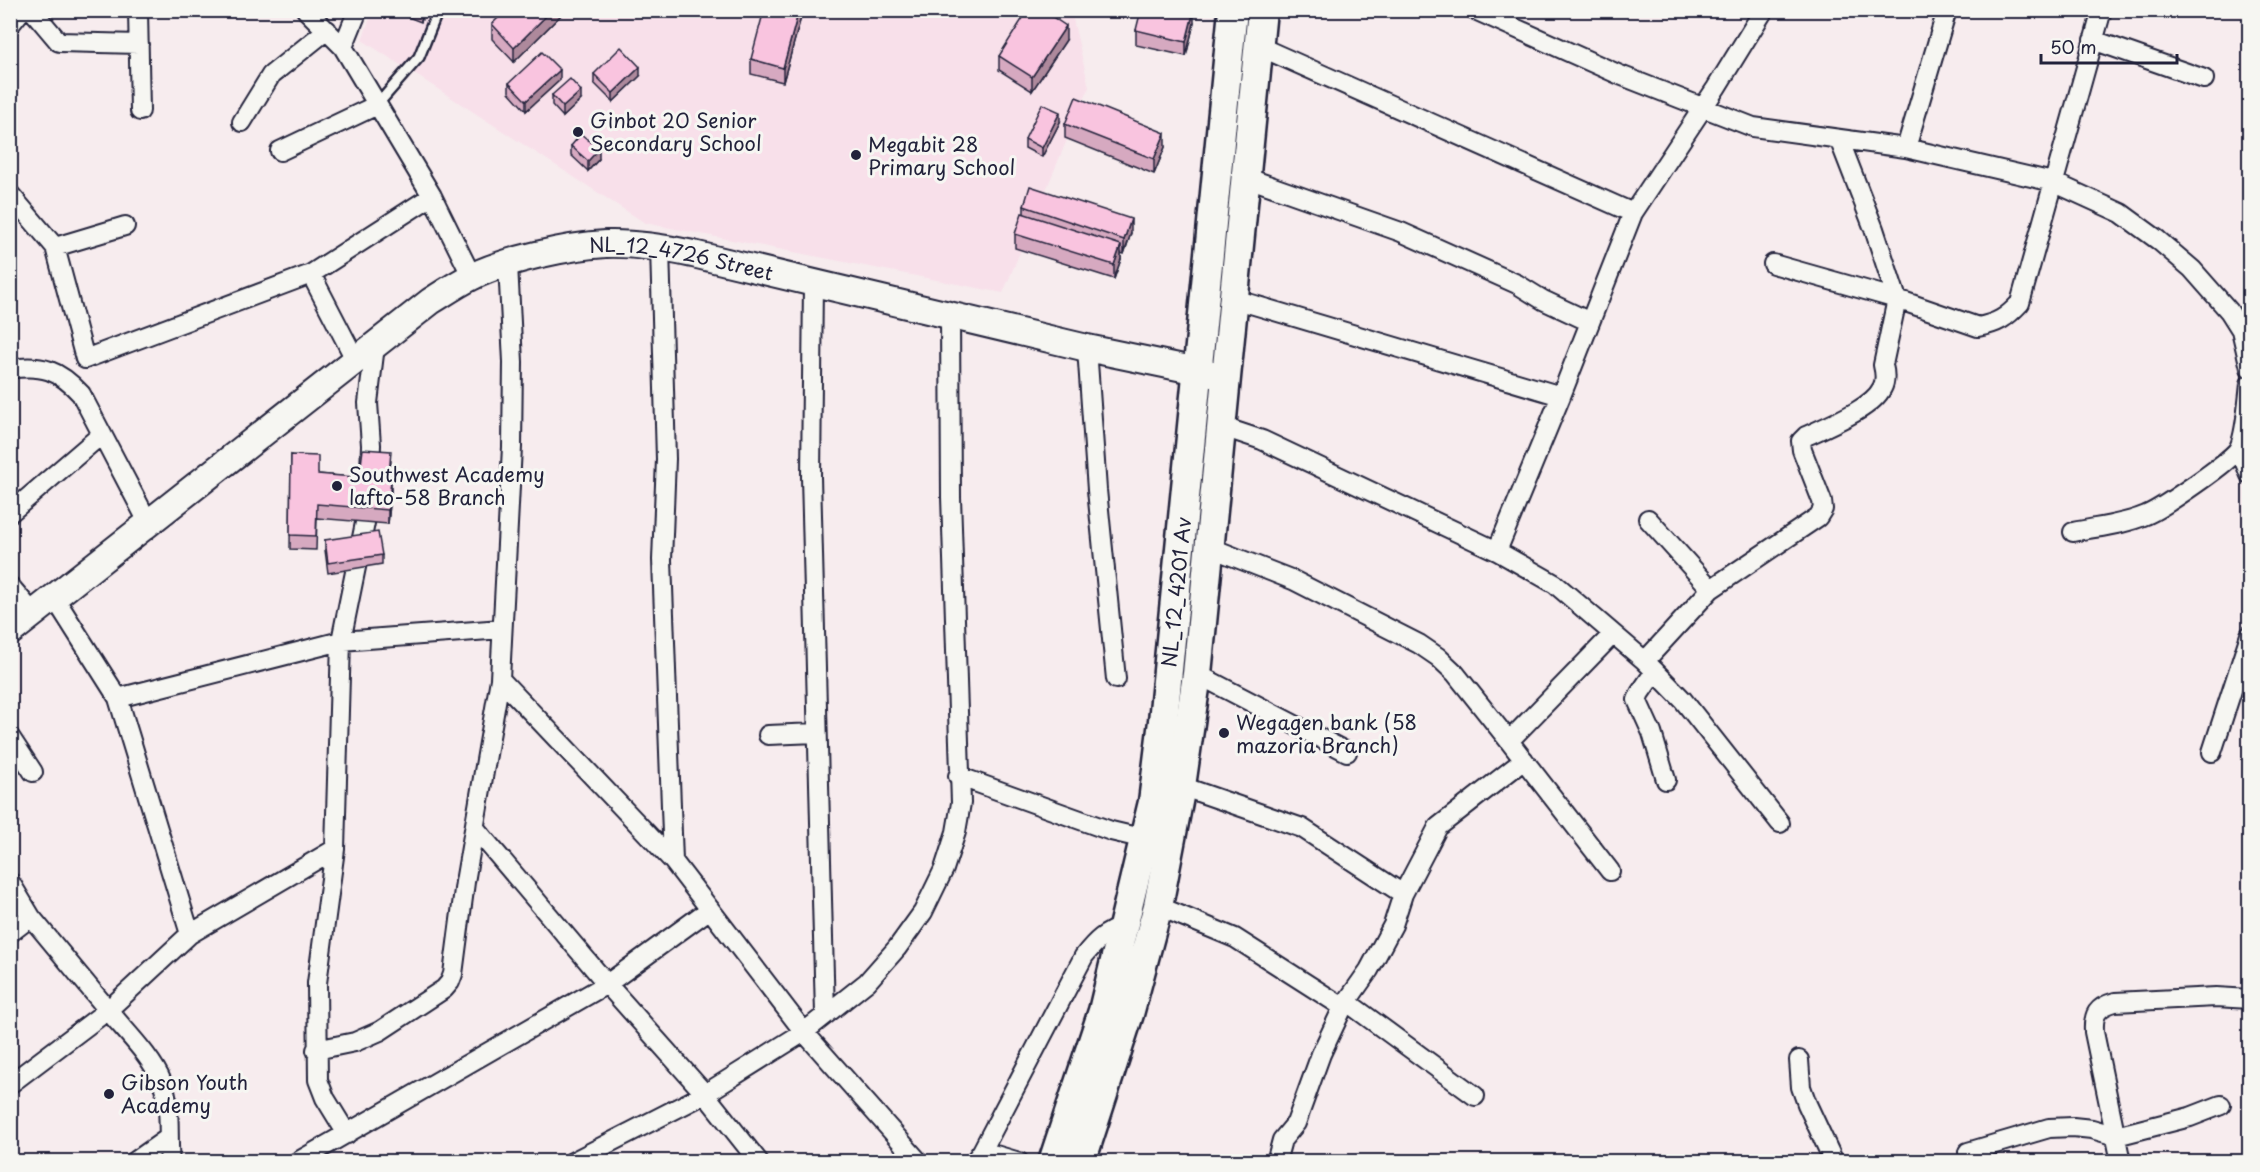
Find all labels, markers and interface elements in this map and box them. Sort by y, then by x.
scale bar [2041,27,2178,65]
text: 50 m [2050,33,2097,60]
place label: Ginbot 20 Senior Secondary School [590,105,762,158]
marker: Ginbot 20 Senior Secondary School [571,125,585,139]
place label: Megabit 28 Primary School [868,129,1015,182]
marker: Megabit 28 Primary School [849,148,863,162]
street label: NL_12_4726 Street [588,229,776,288]
place label: Southwest Academy lafto-58 Branch [349,459,545,512]
marker: Southwest Academy lafto-58 Branch [330,479,344,493]
street label: NL_12_4201 Av [1153,515,1198,669]
place label: Wegagen bank (58 mazoria Branch) [1236,707,1417,760]
marker: Wegagen bank (58 mazoria Branch) [1217,726,1231,740]
place label: Gibson Youth Academy [121,1067,248,1120]
marker: Gibson Youth Academy [102,1087,116,1101]

